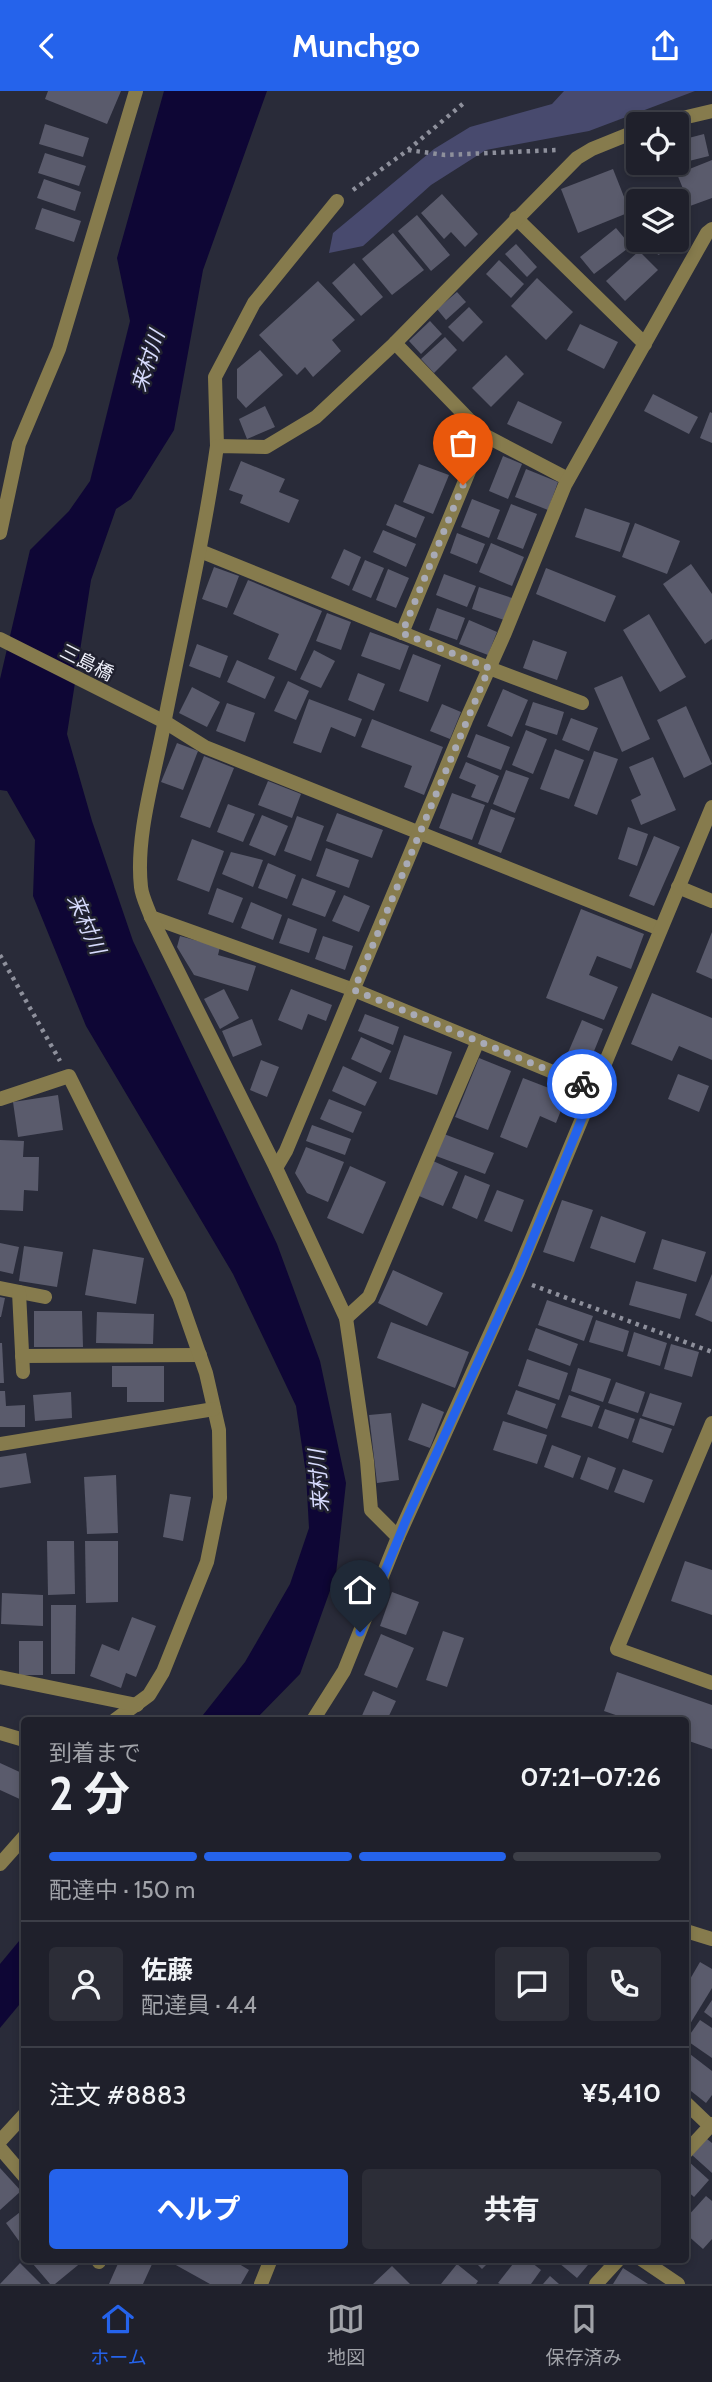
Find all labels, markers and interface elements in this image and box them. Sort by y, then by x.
text: Munchgo [292,26,420,65]
icon: back [28,27,66,65]
icon: share [646,27,684,65]
map controls [626,112,689,252]
button: locate [626,112,689,175]
button: layers [626,189,689,252]
water label: 来村川 [126,325,170,395]
pin [433,413,493,485]
icon: bag [444,424,482,462]
street label: 三島橋 [56,639,117,686]
water label: 来村川 [62,890,112,959]
courier [547,1049,617,1119]
icon: bike [563,1065,601,1103]
water label: 来村川 [304,1447,333,1513]
pin [330,1560,390,1632]
icon: home [341,1571,379,1609]
text: 到着まで [49,1739,141,1767]
text: 07:21–07:26 [520,1761,661,1793]
text: 2 分 [49,1766,130,1822]
text: 配達中 · 150 m [49,1876,195,1904]
button: person [49,1947,123,2021]
button: chat [495,1947,569,2021]
button: phone [587,1947,661,2021]
text: 佐藤 [141,1954,193,1986]
text: 配達員 · 4.4 [141,1991,257,2019]
text: ¥5,410 [581,2077,661,2109]
text: 注文 #8883 [49,2079,187,2111]
button: ヘルプ [49,2169,348,2249]
button: 共有 [362,2169,661,2249]
tab: ホーム [90,2300,147,2369]
tab: 地図 [327,2300,365,2369]
tab: 保存済み [546,2300,622,2369]

